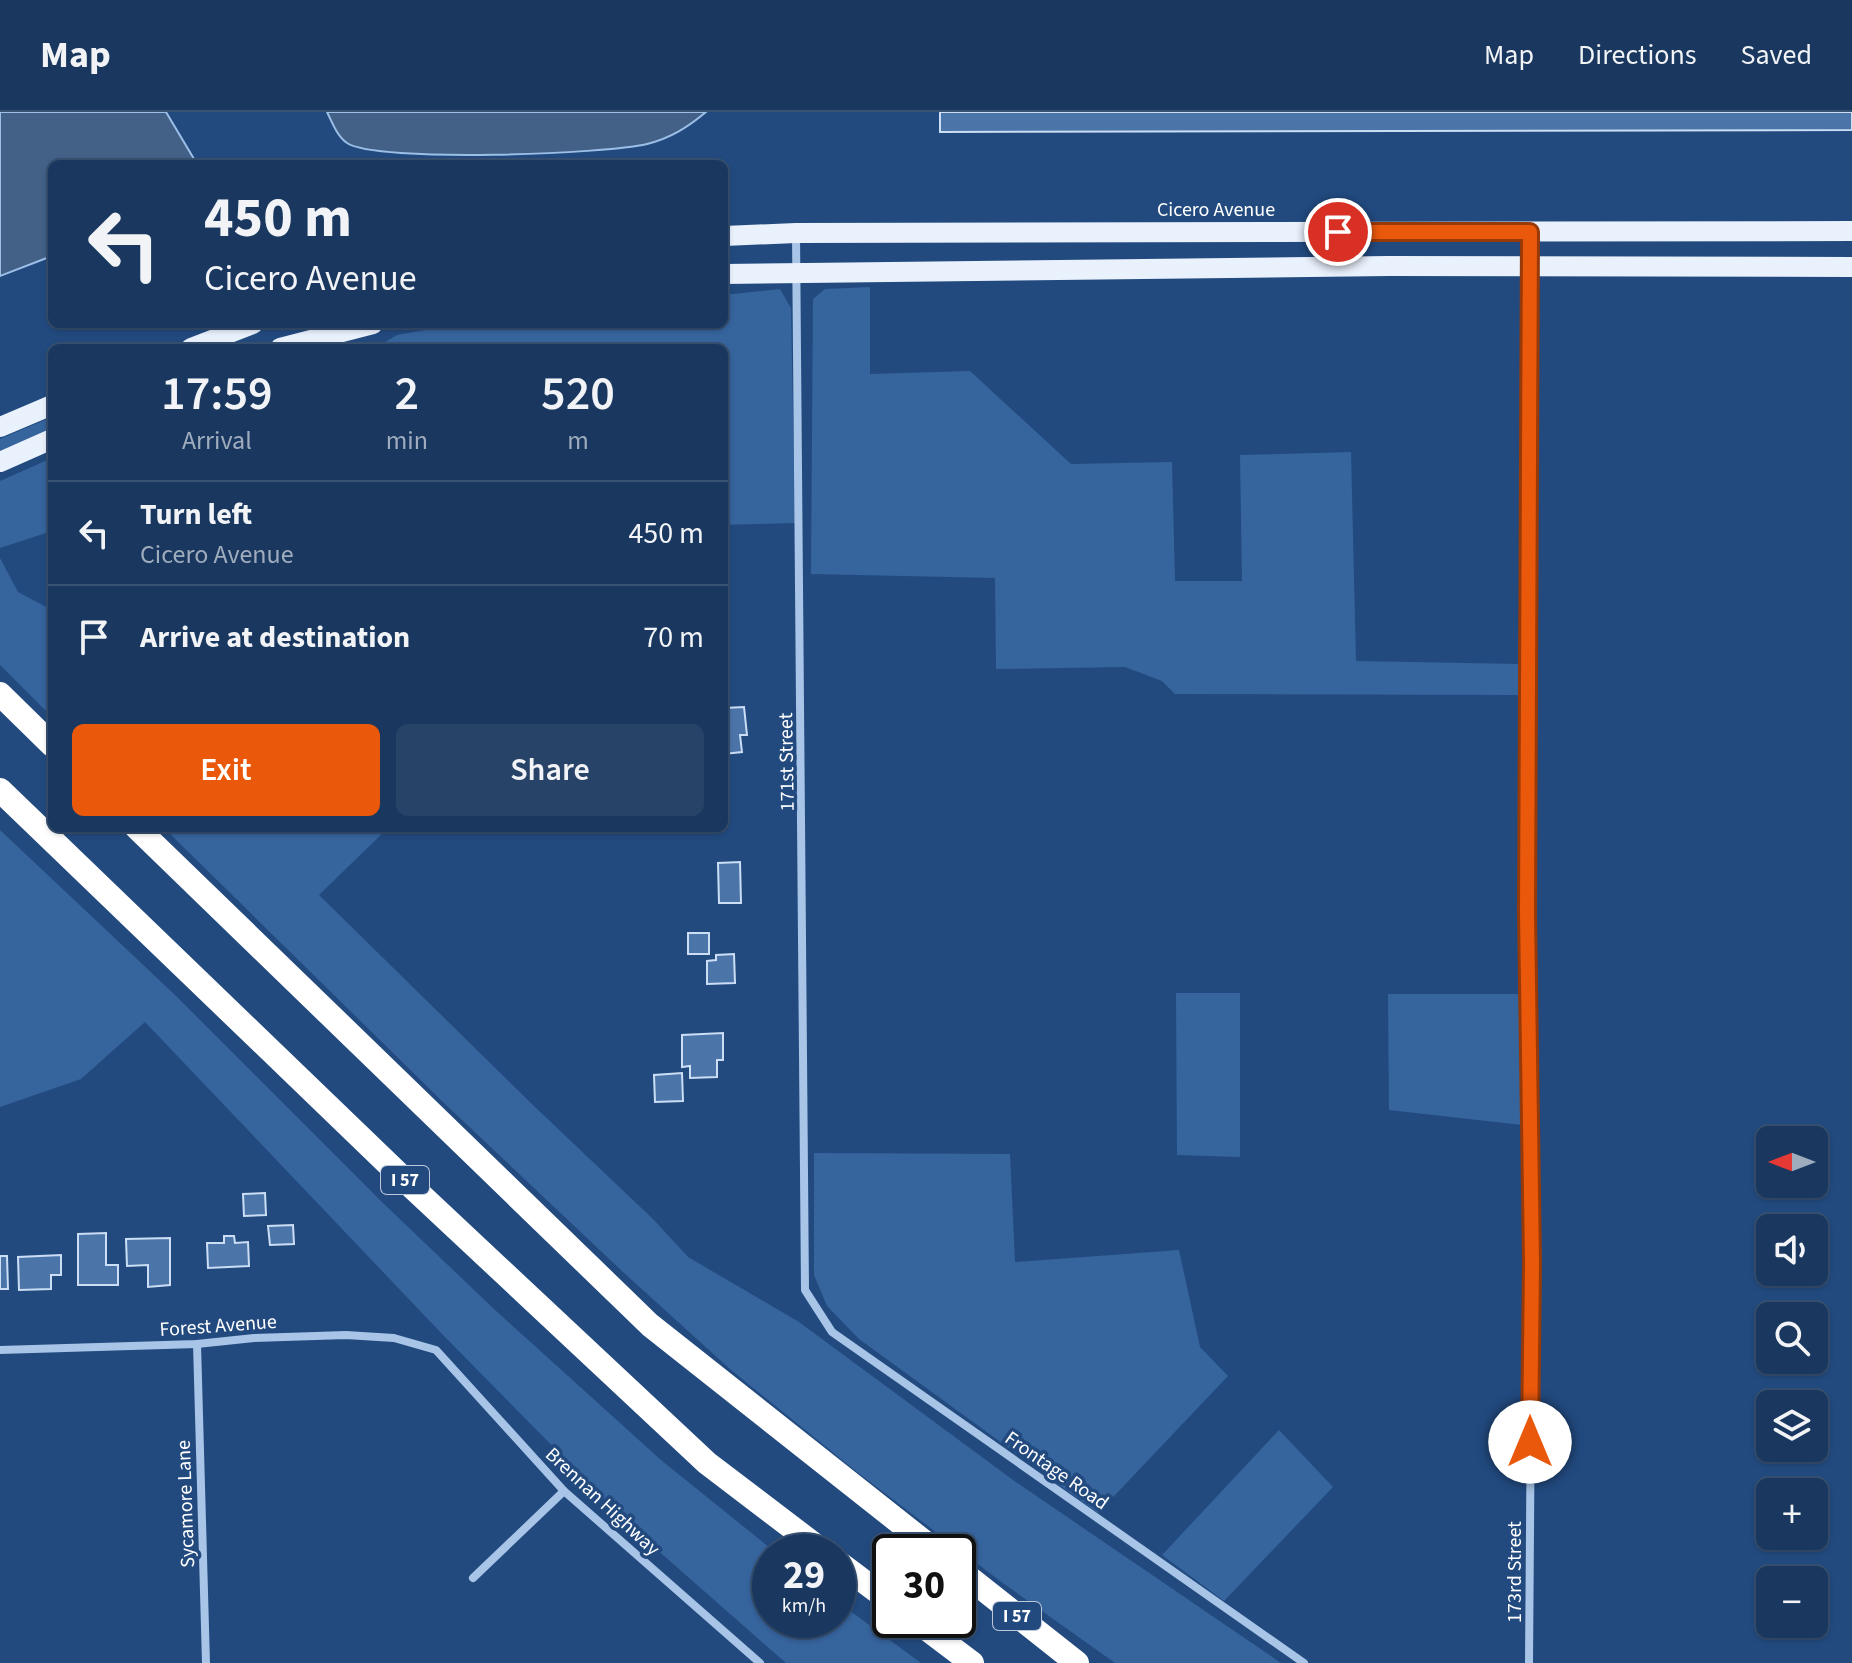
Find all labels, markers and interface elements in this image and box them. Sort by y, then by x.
text: Map [40,28,111,82]
text: Map [1484,35,1534,75]
text: Directions [1578,35,1697,75]
text: Saved [1741,35,1812,75]
text: 450 m [204,179,352,258]
icon: left [72,192,176,296]
street label: Cicero Avenue [1157,196,1275,224]
pin [1304,198,1372,266]
icon: arrive [1316,210,1360,254]
text: Cicero Avenue [204,253,417,304]
text: 17:59 [161,360,273,428]
text: 2 [395,360,419,428]
text: 520 [541,360,615,428]
text: Arrival [182,422,252,459]
text: min [386,422,428,459]
text: m [567,422,589,459]
text: Turn left [140,493,252,536]
icon: left [72,511,116,555]
text: 450 m [628,512,704,555]
text: Cicero Avenue [140,536,294,573]
icon: arrive [72,615,116,659]
text: Arrive at destination [140,616,410,659]
text: 70 m [643,616,704,659]
street label: 171st Street [772,712,802,812]
button: Exit [72,724,380,816]
button: Share [396,724,704,816]
north arrow [1756,1126,1828,1198]
map controls [1756,1126,1828,1638]
road number: I 57 [381,1166,429,1194]
button: sound [1756,1214,1828,1286]
button: search [1756,1302,1828,1374]
street label: Forest Avenue [158,1308,278,1344]
button: layers [1756,1390,1828,1462]
position arrow [1488,1400,1572,1484]
street label: Frontage Road [999,1425,1114,1517]
street label: Sycamore Lane [170,1440,202,1568]
street label: Brennan Highway [539,1441,666,1563]
button: + [1756,1478,1828,1550]
street label: 173rd Street [1501,1521,1529,1623]
speed limit sign: 30 [872,1534,976,1638]
text: 29 [783,1547,825,1604]
button: − [1756,1566,1828,1638]
text: km/h [782,1592,826,1620]
road number: I 57 [993,1602,1041,1630]

